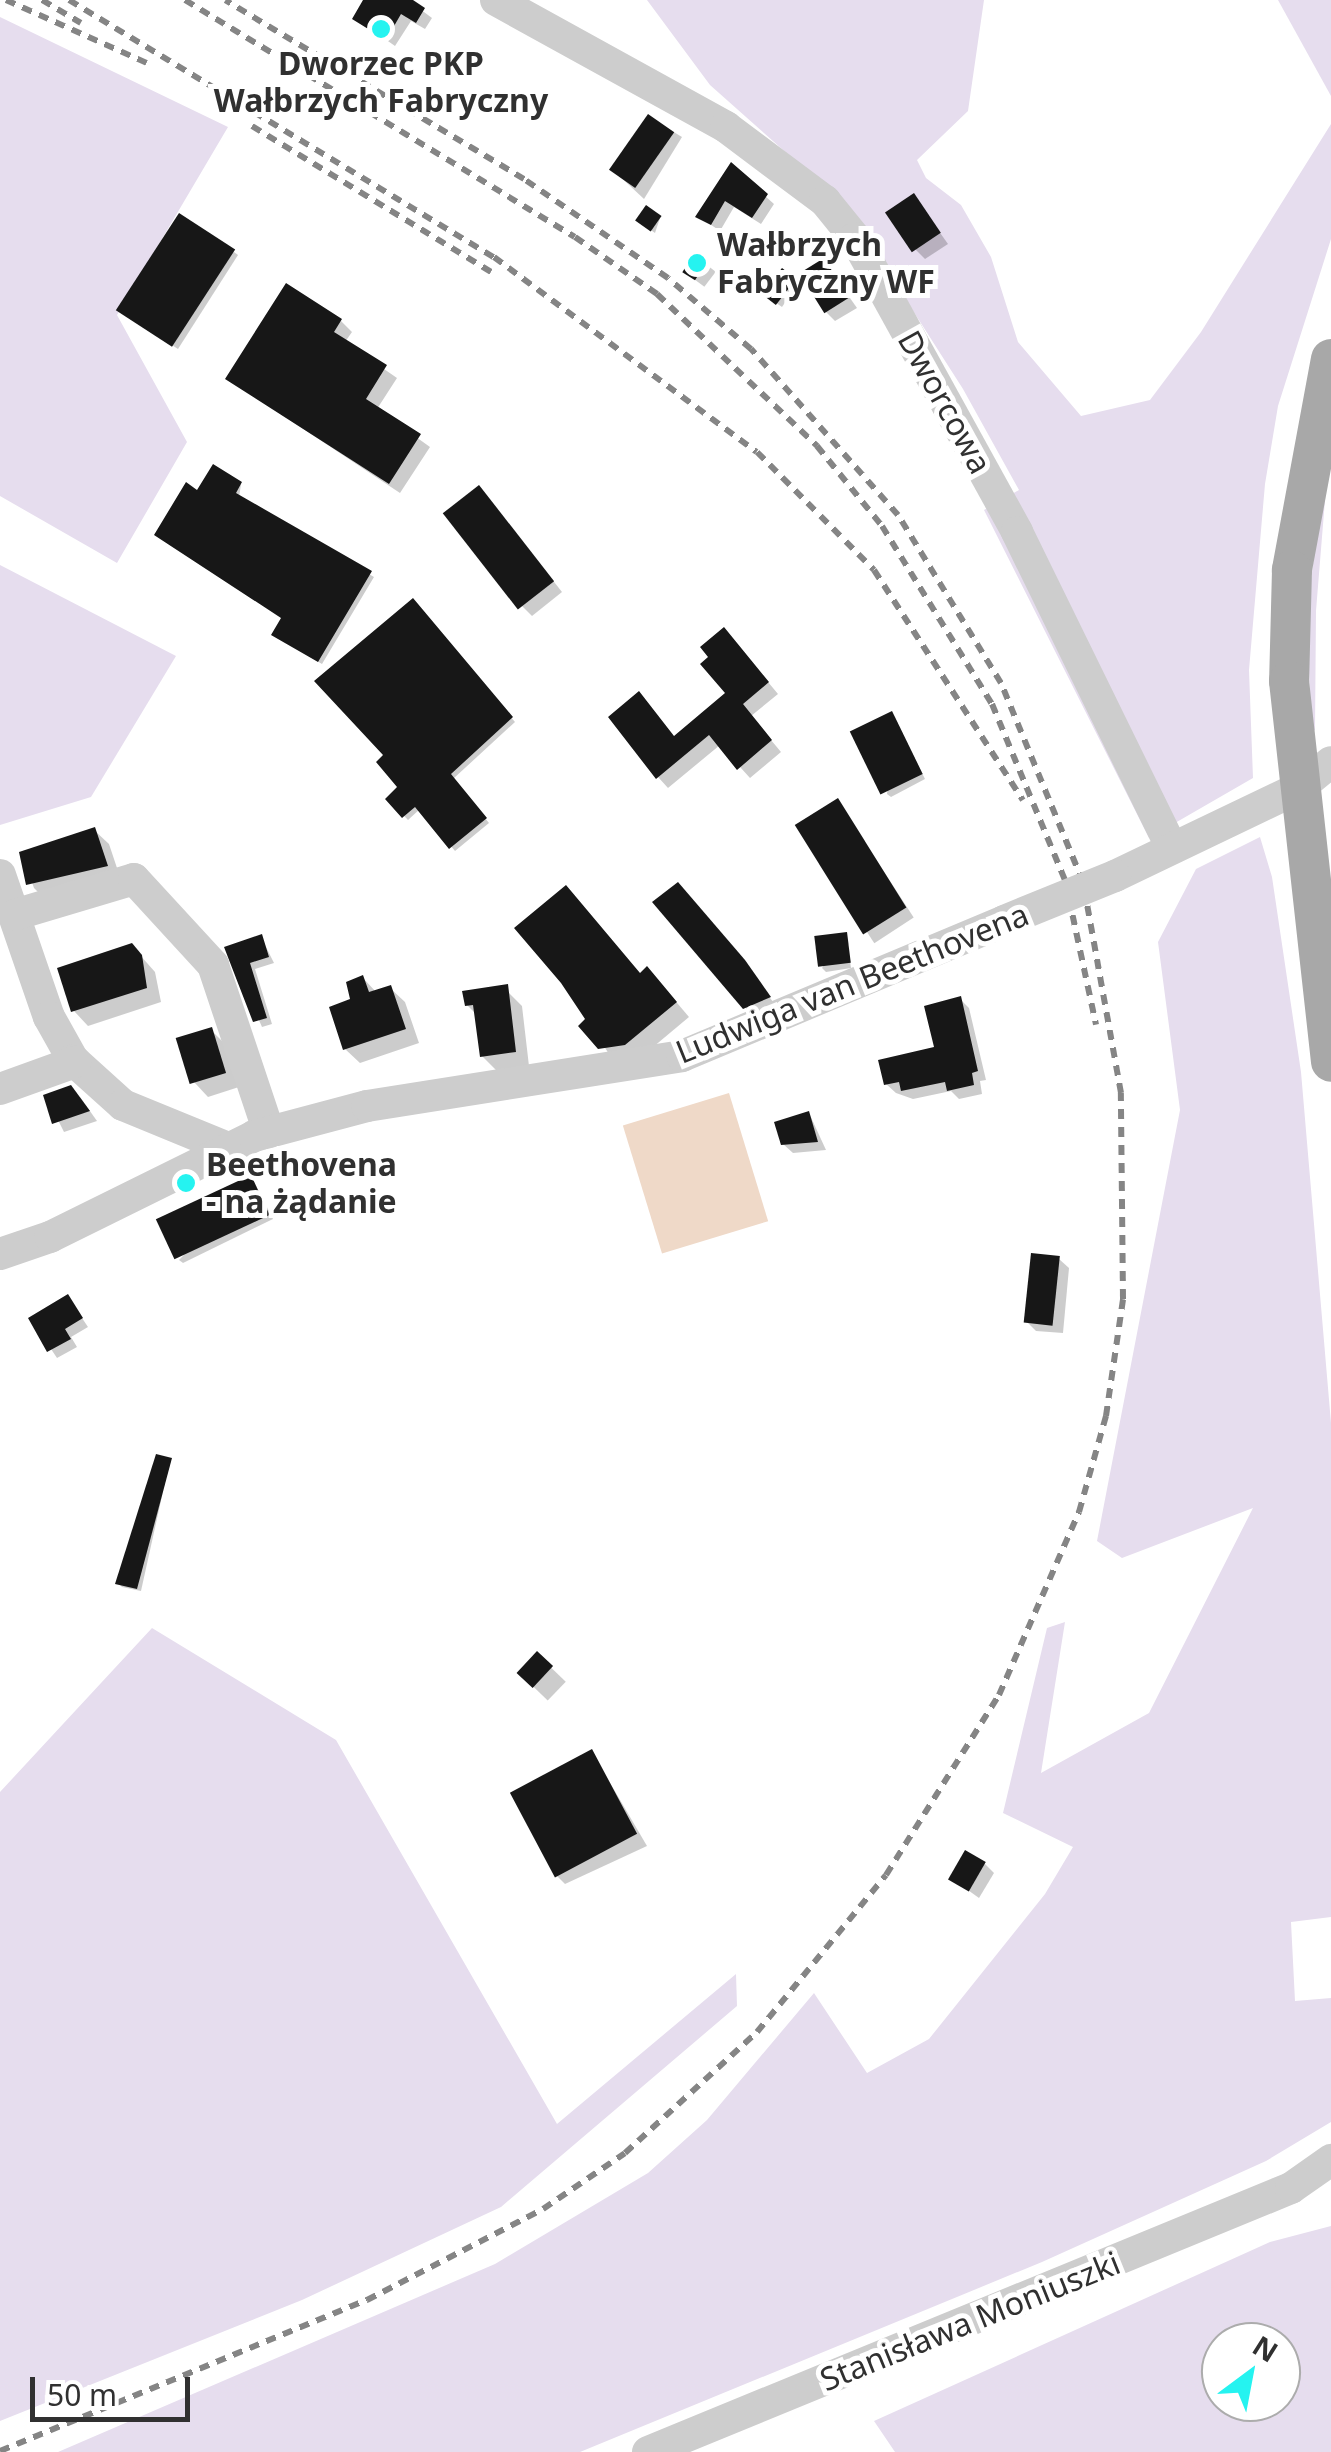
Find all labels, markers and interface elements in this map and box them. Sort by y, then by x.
marker: Dworzec PKP Wałbrzych Fabryczny [370,18,392,40]
place label: Dworzec PKP Wałbrzych Fabryczny [214,45,548,120]
place label: Wałbrzych Fabryczny WF [717,226,935,301]
marker: Wałbrzych Fabryczny WF [686,252,708,274]
street label: Dworcowa [890,324,1000,480]
street label: Ludwiga van Beethovena [670,895,1034,1071]
place label: Beethovena - na żądanie [206,1146,397,1221]
marker: Beethovena - na żądanie [175,1172,197,1194]
street label: Stanisława Moniuszki [814,2243,1126,2399]
north arrow [1201,2322,1301,2422]
text: N [1246,2326,1286,2370]
scale bar [35,2357,195,2419]
text: 50 m [47,2374,117,2415]

